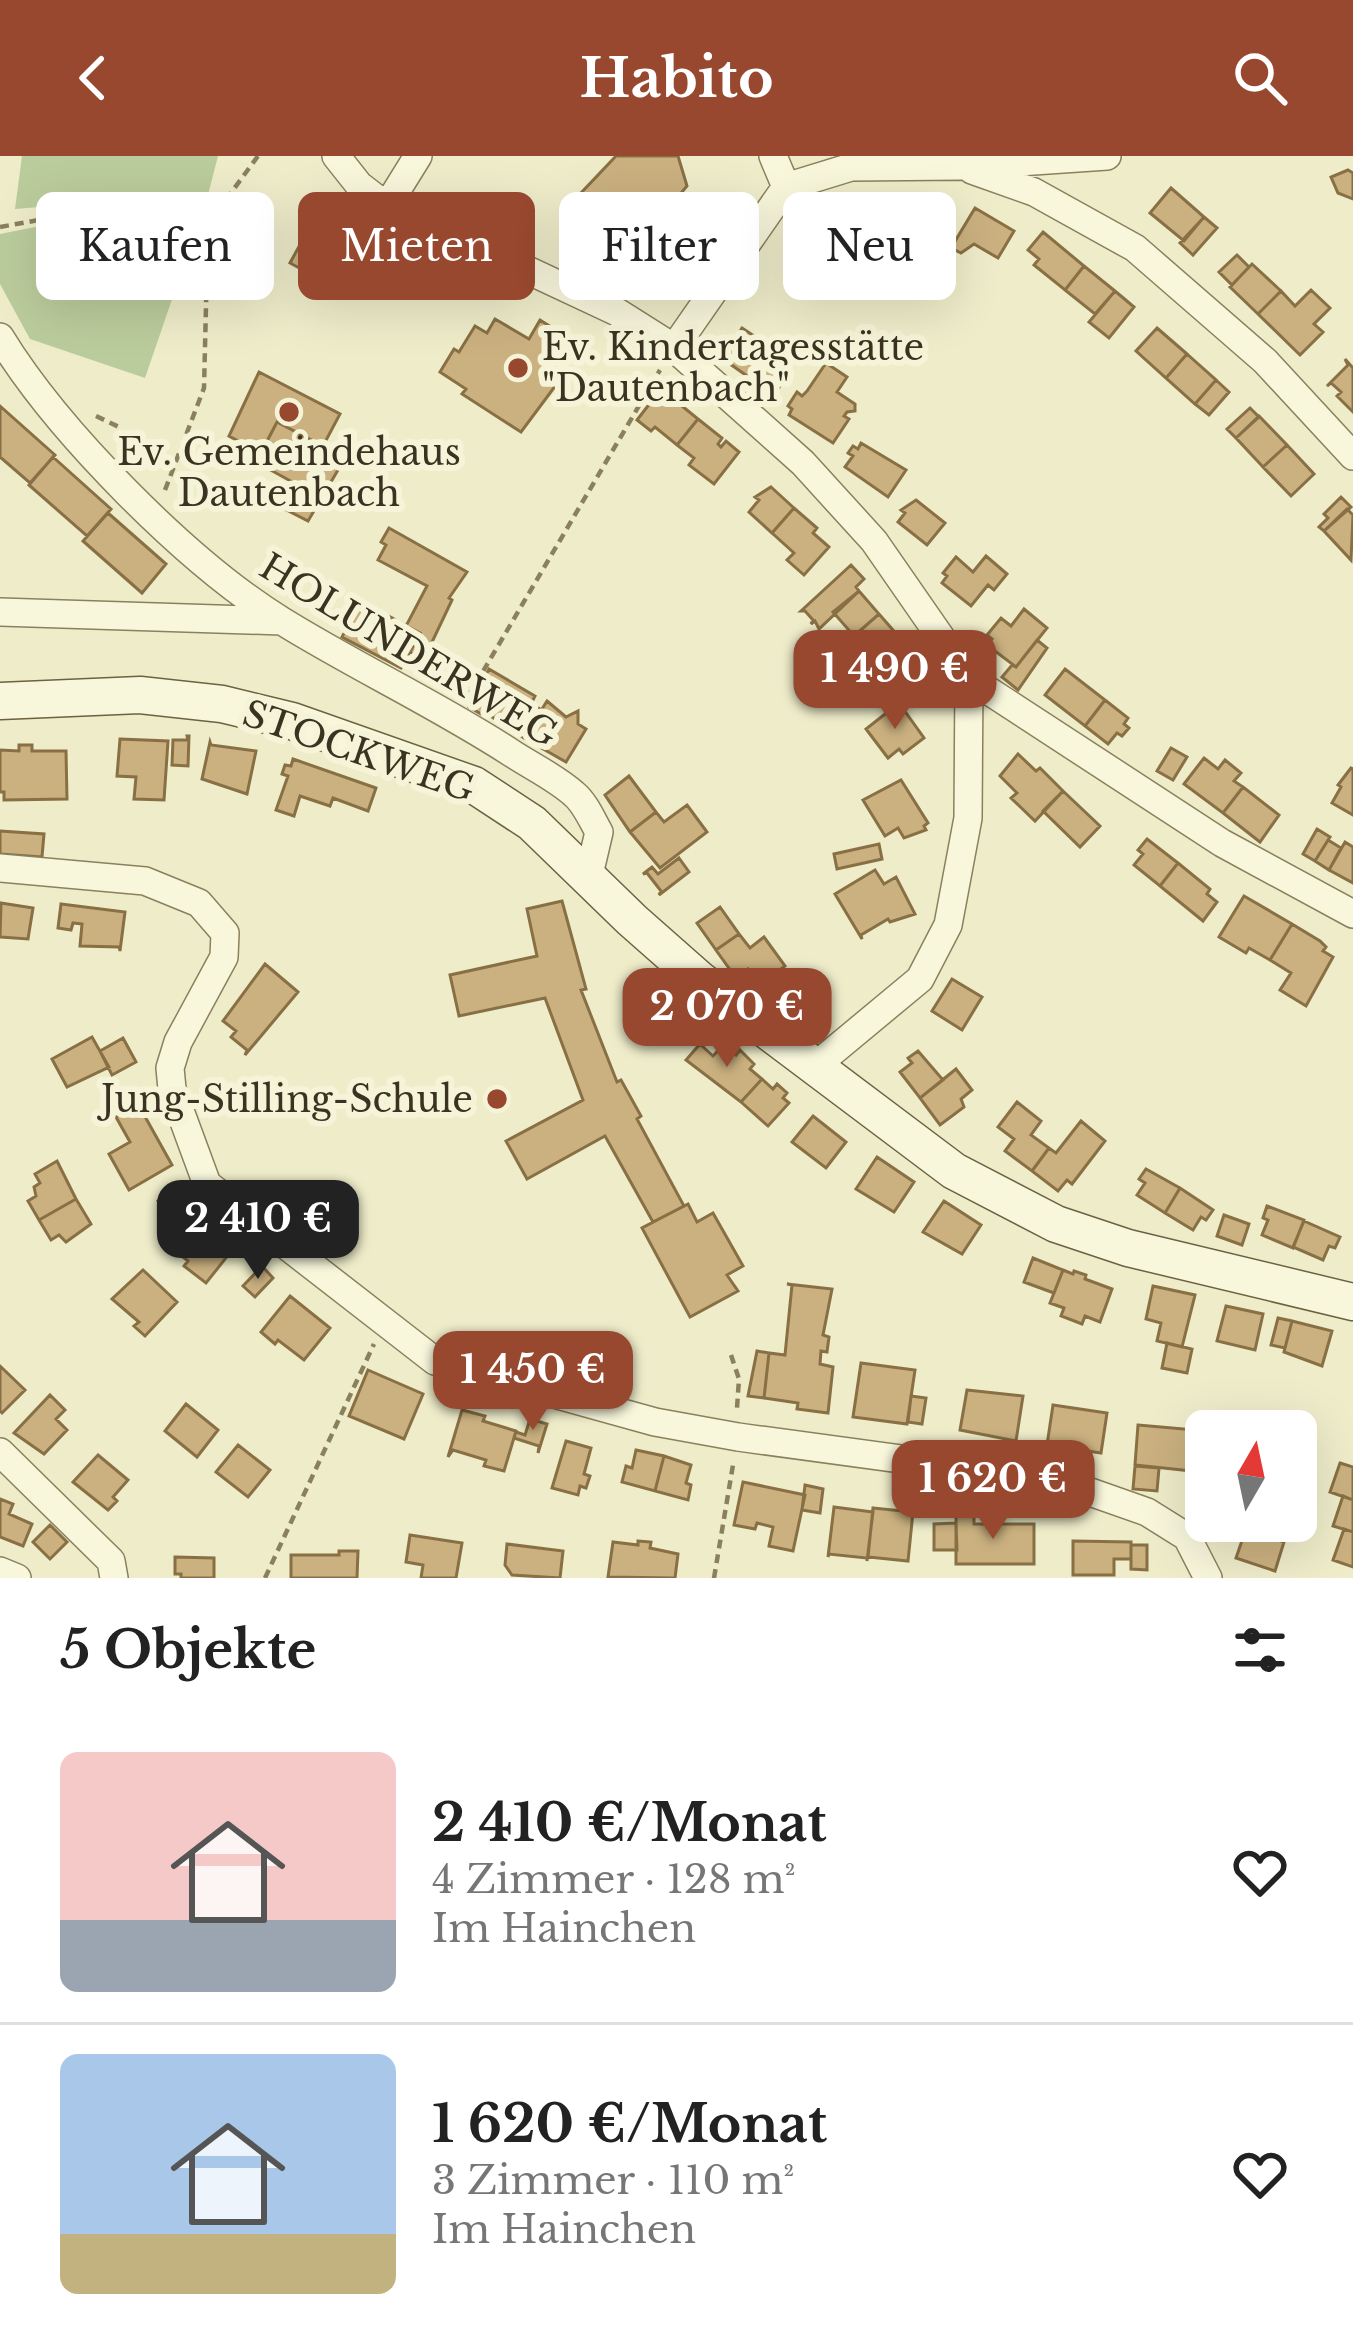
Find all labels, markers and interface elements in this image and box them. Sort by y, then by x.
icon: back [60,45,126,111]
text: Habito [579,45,774,112]
icon: search [1227,45,1293,111]
chip: Kaufen [36,192,274,300]
chip: Mieten [298,192,535,300]
chip: Filter [559,192,759,300]
chip: Neu [783,192,956,300]
place label: Ev. Kindertagesstätte "Dautenbach" [542,325,924,411]
marker: Ev. Kindertagesstätte "Dautenbach" [505,355,531,381]
marker: Ev. Gemeindehaus Dautenbach [276,399,302,425]
place label: Ev. Gemeindehaus Dautenbach [117,430,461,516]
street label: HOLUNDERWEG [252,544,566,757]
pin: 1 490 € [784,630,1006,732]
text: 1 490 € [820,644,970,693]
street label: STOCKWEG [237,691,481,812]
pin: 2 070 € [616,968,838,1070]
text: 2 070 € [650,982,804,1031]
place label: Jung-Stilling-Schule [97,1077,473,1122]
marker: Jung-Stilling-Schule [484,1086,510,1112]
pin: 2 410 € [147,1180,369,1282]
text: 2 410 € [184,1194,332,1243]
pin: 1 450 € [422,1331,644,1433]
text: 1 450 € [460,1345,606,1394]
north arrow [1185,1410,1317,1542]
map controls [1185,1410,1317,1542]
pin: 1 620 € [882,1440,1104,1542]
text: 1 620 € [919,1454,1067,1503]
icon: filters [1227,1617,1293,1683]
text: 5 Objekte [60,1619,316,1682]
text: 2 410 €/Monat [432,1792,827,1855]
icon: home [156,1800,300,1944]
icon: heart [1227,1839,1293,1905]
text: 4 Zimmer · 128 m² [432,1855,796,1904]
text: Im Hainchen [432,1904,696,1953]
text: 1 620 €/Monat [432,2093,827,2156]
icon: home [156,2102,300,2246]
icon: heart [1227,2141,1293,2207]
text: 3 Zimmer · 110 m² [432,2156,794,2205]
text: Im Hainchen [432,2205,696,2254]

